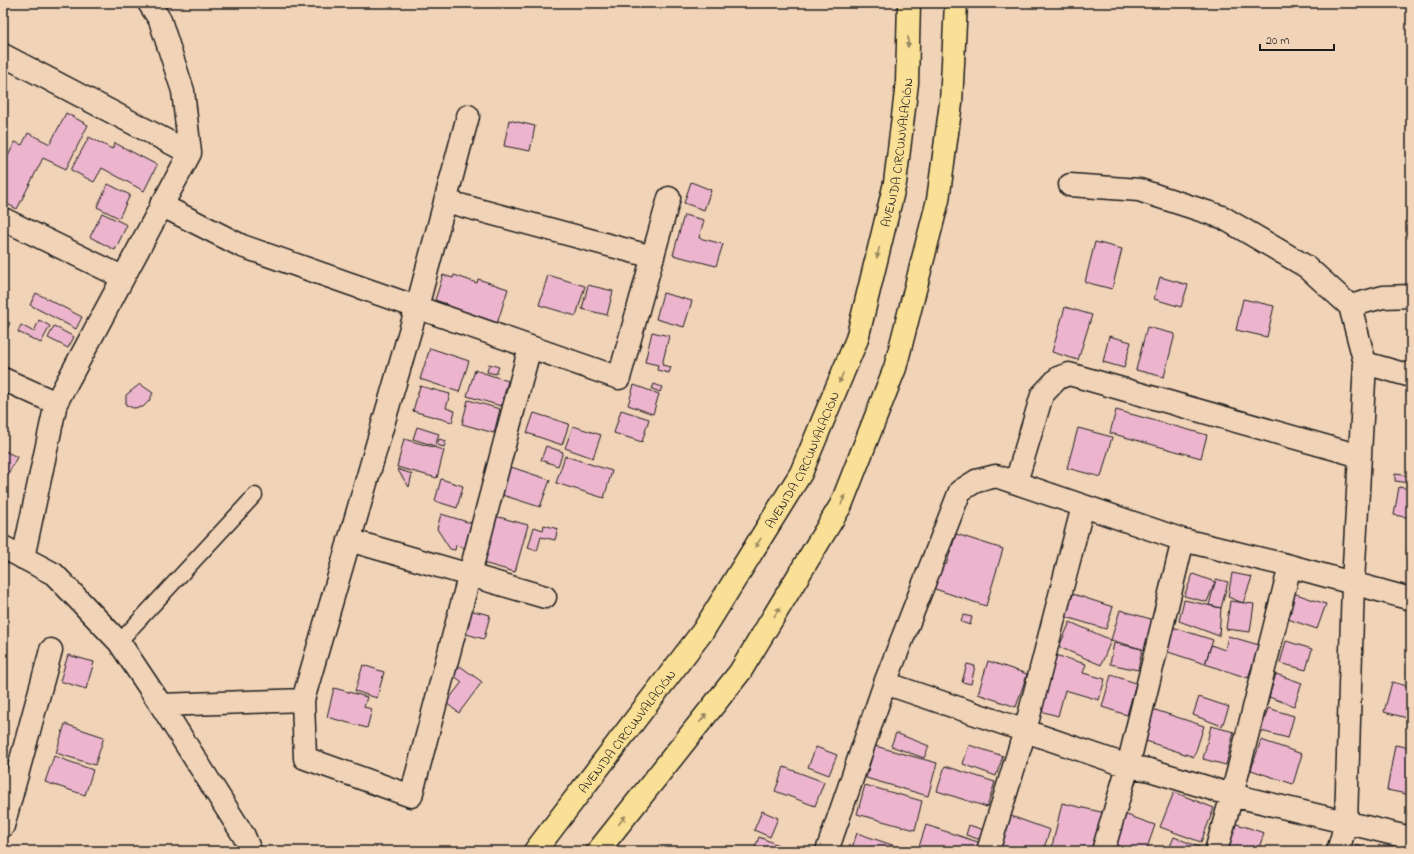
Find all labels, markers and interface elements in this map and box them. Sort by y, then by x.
scale bar [1260,26,1334,52]
text: 20 m [1266,32,1289,50]
one-way arrow [905,36,911,49]
street label: AVENIDA CIRCUNVALACIÓN [877,78,918,229]
one-way arrow [875,247,881,259]
one-way arrow [838,372,844,383]
street label: AVENIDA CIRCUNVALACIÓN [761,389,845,532]
one-way arrow [840,494,847,506]
one-way arrow [754,537,761,549]
one-way arrow [773,606,780,617]
street label: AVENIDA CIRCUNVALACIÓN [575,666,681,798]
one-way arrow [699,713,707,724]
one-way arrow [618,815,627,826]

